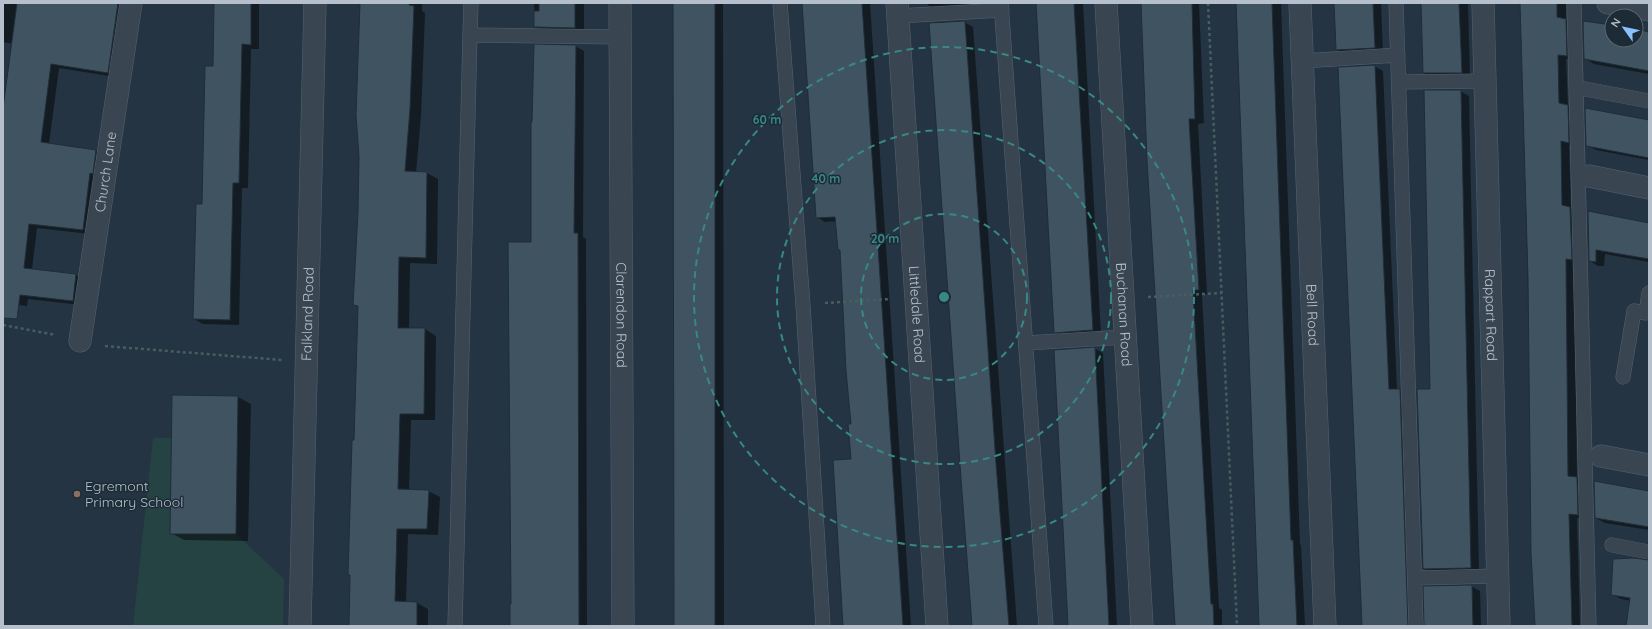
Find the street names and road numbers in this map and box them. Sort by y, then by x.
street label: Church Lane [91,130,120,213]
street label: Clarendon Road [612,262,631,368]
street label: Buchanan Road [1112,262,1136,367]
street label: Littledale Road [905,265,929,364]
street label: Falkland Road [297,267,318,361]
street label: Rappart Road [1481,269,1501,361]
street label: Bell Road [1302,283,1323,346]

